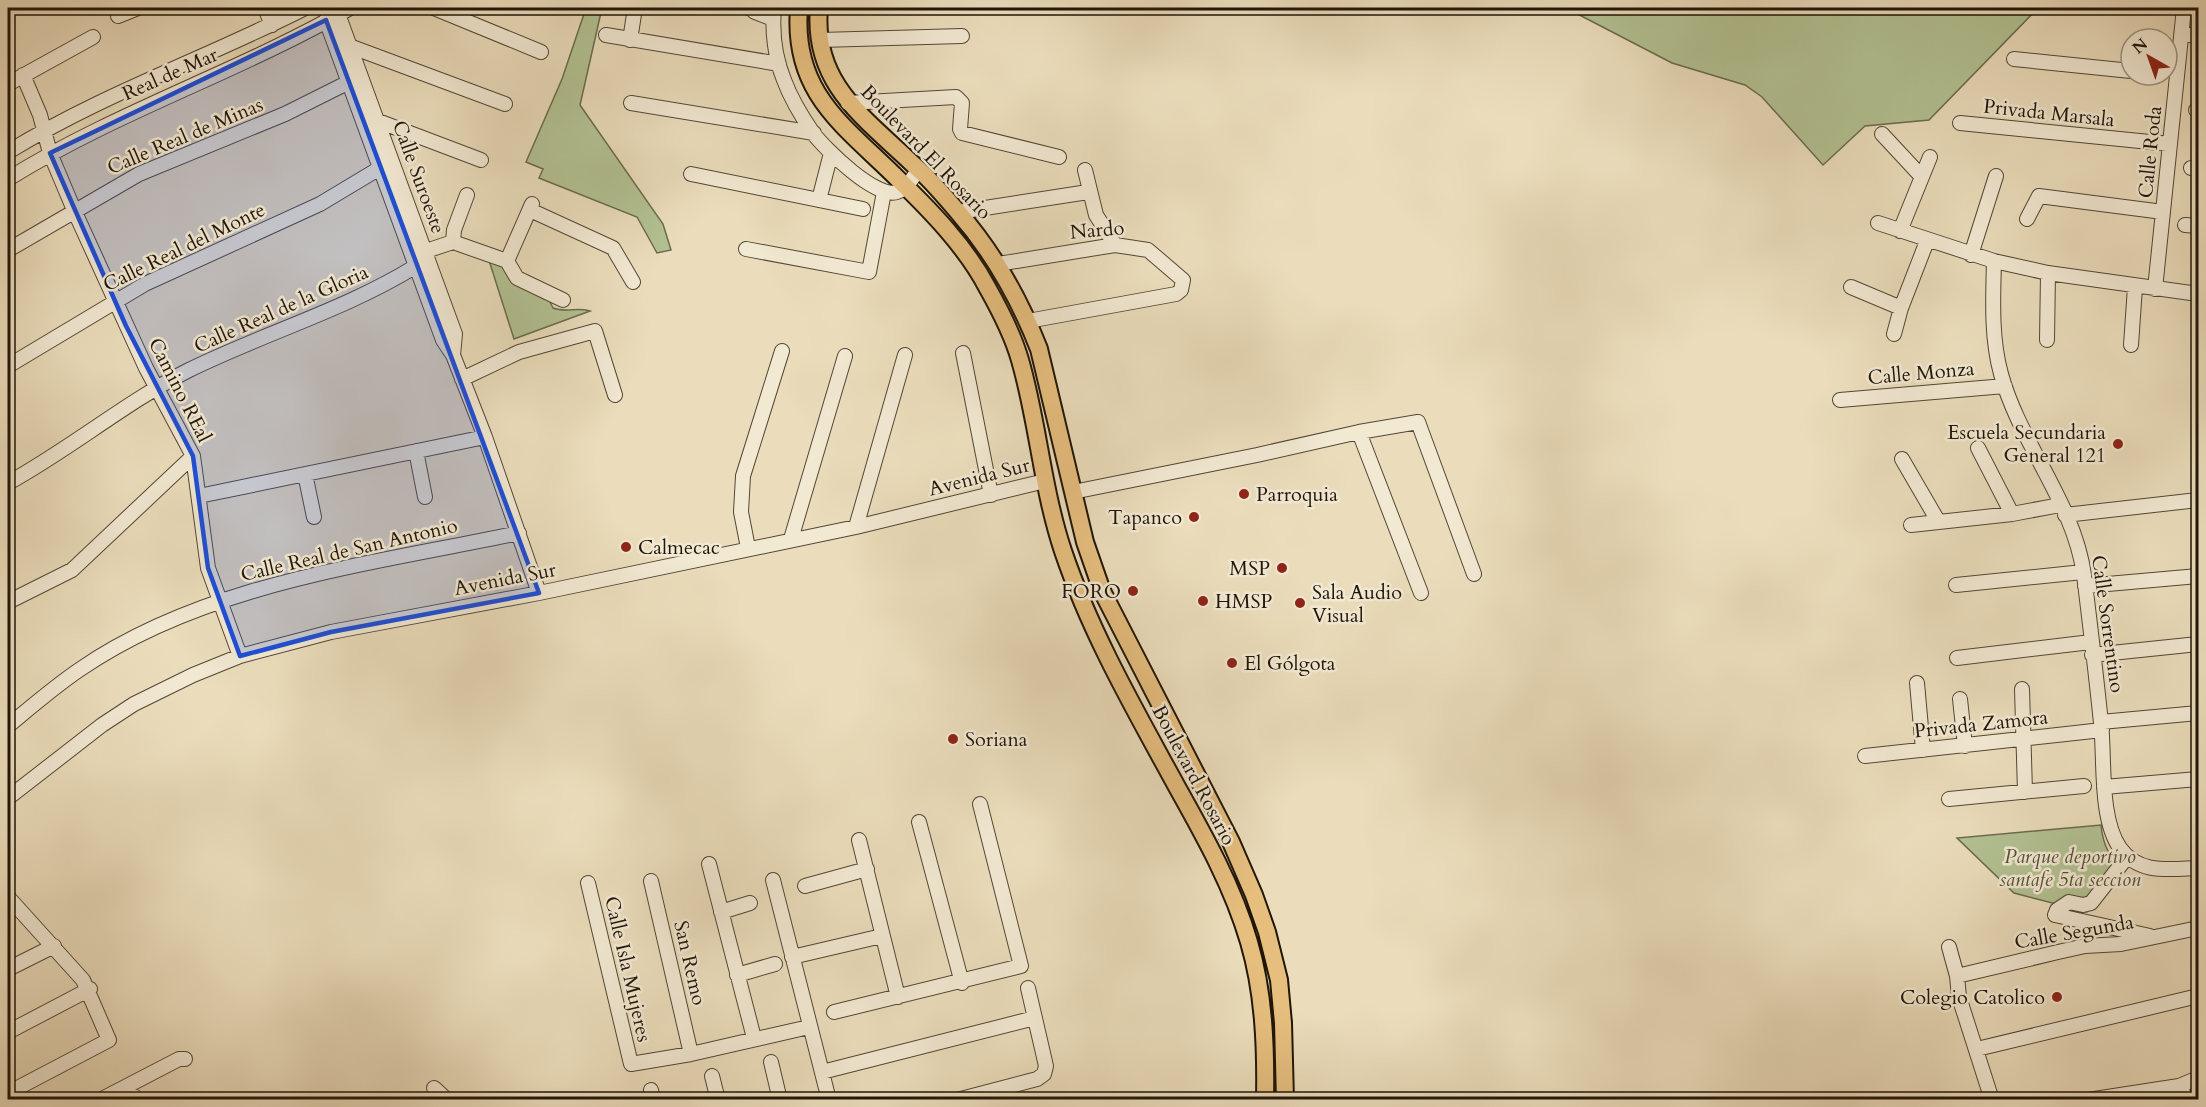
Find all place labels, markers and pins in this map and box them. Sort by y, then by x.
place label: Escuela Secundaria General 121 [1947,419,2106,469]
marker: Escuela Secundaria General 121 [2111,437,2125,451]
place label: Parroquia [1256,481,1338,508]
marker: Parroquia [1237,487,1251,501]
place label: Tapanco [1108,504,1182,531]
marker: Tapanco [1187,510,1201,524]
place label: Calmecac [638,534,720,561]
marker: Calmecac [619,540,633,554]
place label: MSP [1229,555,1270,582]
marker: MSP [1275,561,1289,575]
place label: FORO [1061,578,1121,605]
place label: Sala Audio Visual [1312,579,1402,629]
marker: FORO [1126,584,1140,598]
place label: HMSP [1215,588,1273,615]
marker: HMSP [1196,594,1210,608]
marker: Sala Audio Visual [1293,596,1307,610]
place label: El Gólgota [1244,650,1336,677]
marker: El Gólgota [1225,656,1239,670]
place label: Soriana [965,726,1028,753]
marker: Soriana [946,732,960,746]
place label: Colegio Catolico [1900,984,2045,1011]
marker: Colegio Catolico [2050,990,2064,1004]

